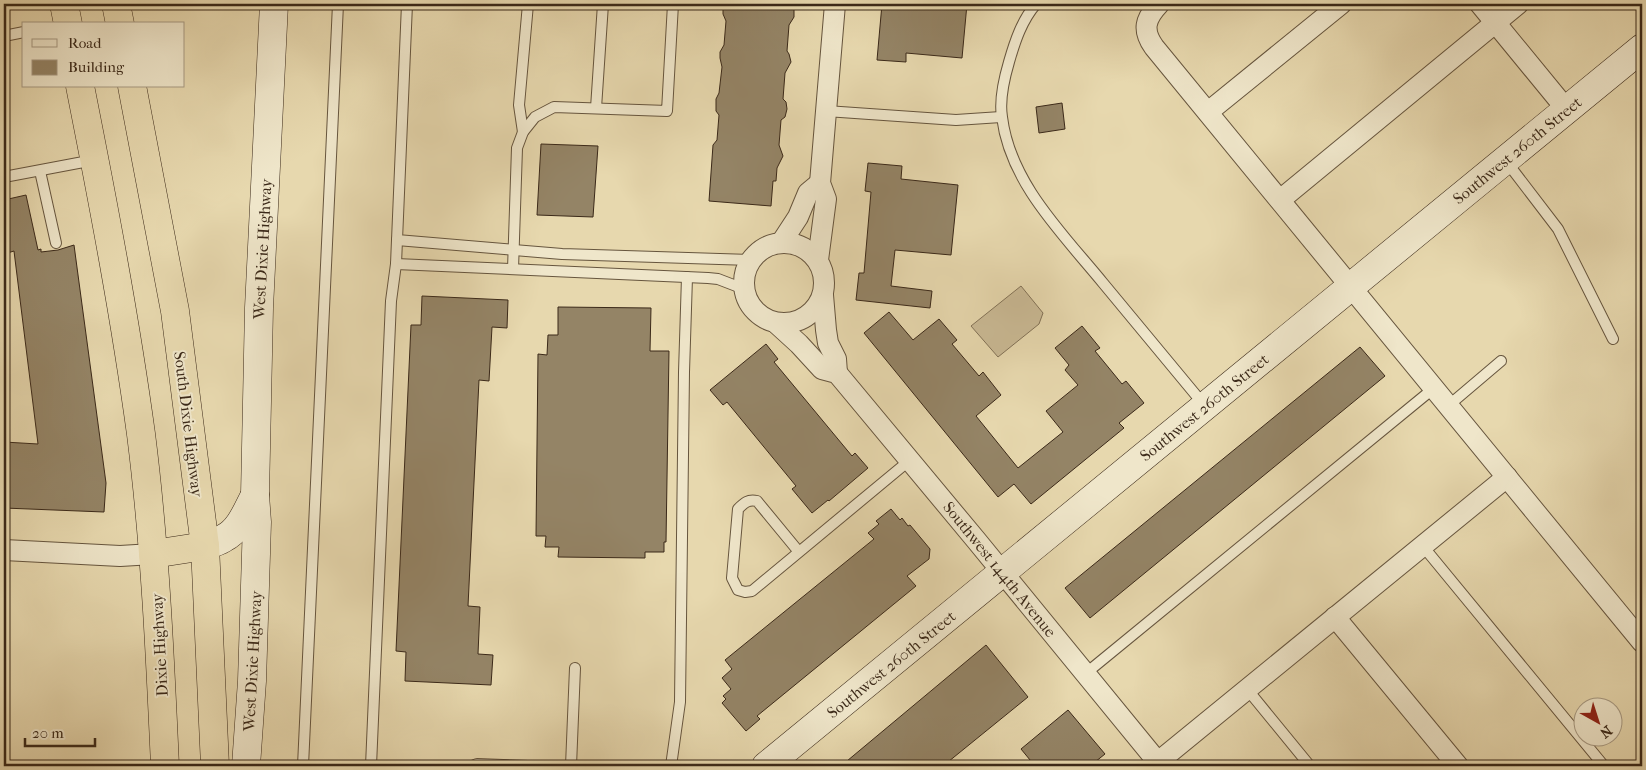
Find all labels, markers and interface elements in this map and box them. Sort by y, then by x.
legend [22,22,185,88]
text: Road [68,34,102,52]
text: Building [68,58,125,76]
street label: Southwest 260th Street [1449,92,1586,208]
street label: West Dixie Highway [249,178,276,321]
street label: Southwest 260th Street [1136,349,1273,465]
street label: South Dixie Highway [170,350,207,498]
street label: Southwest 144th Avenue [939,498,1060,641]
street label: West Dixie Highway [239,590,266,733]
street label: Dixie Highway [147,592,172,697]
street label: Southwest 260th Street [823,606,960,722]
north arrow [1574,698,1624,748]
scale bar [25,715,95,747]
text: N [1596,722,1615,742]
text: 20 m [32,724,64,742]

